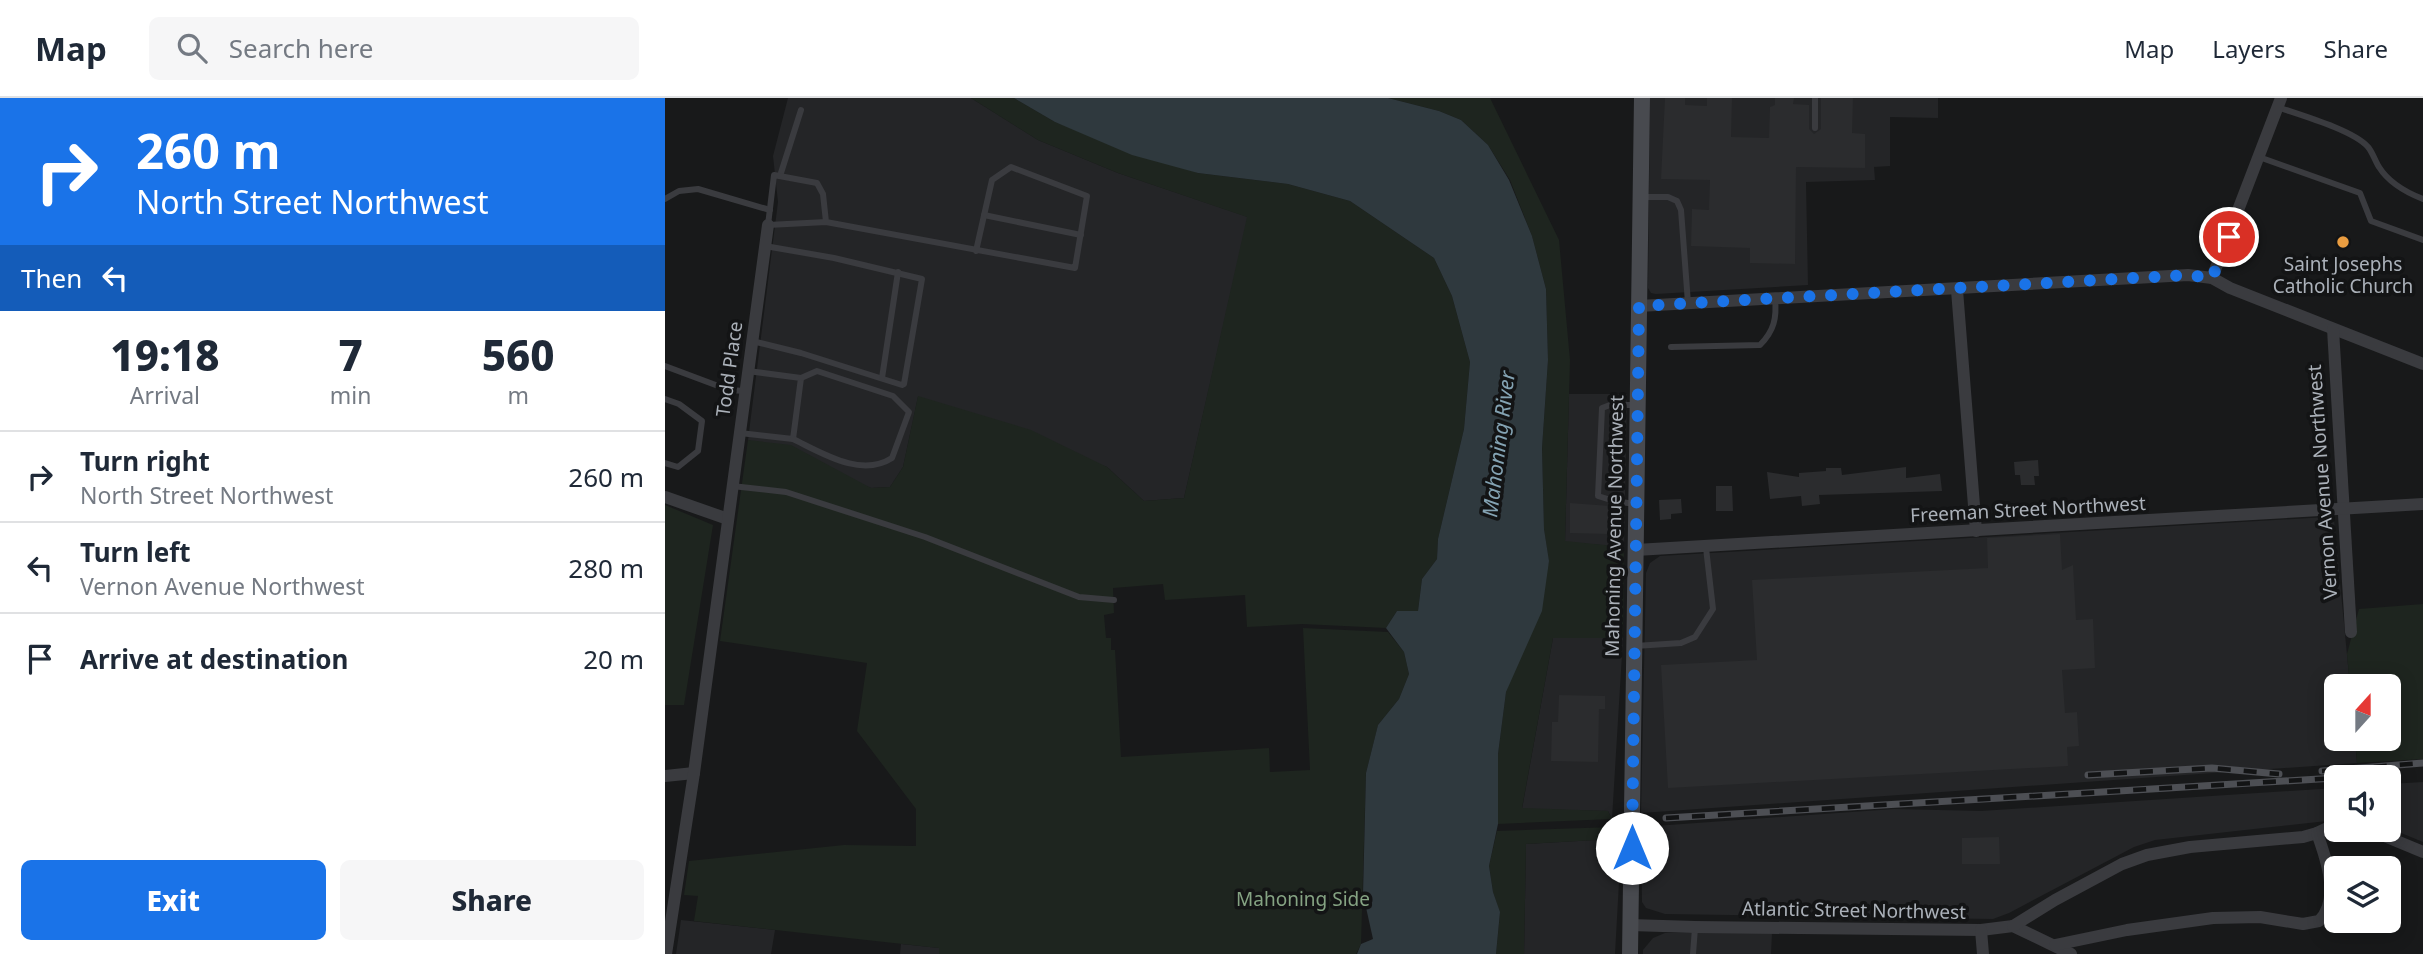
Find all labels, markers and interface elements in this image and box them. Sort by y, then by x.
search box [149,17,639,80]
text: Map [35,26,107,71]
icon: search [173,29,211,67]
text: Search here [229,30,373,66]
text: Map [2124,32,2174,65]
text: Layers [2212,32,2286,65]
text: Share [2324,32,2388,65]
text: 260 m [136,117,281,183]
icon: right [21,126,112,217]
text: North Street Northwest [136,180,489,223]
pin [2199,207,2259,267]
icon: arrive [2210,218,2248,256]
marker: Saint Josephs Catholic Church [2335,234,2351,250]
place label: Saint Josephs Catholic Church [2273,251,2413,299]
icon: left [96,259,134,297]
text: Then [21,260,82,296]
street label: Todd Place [709,320,749,418]
text: 19:18 [110,326,219,383]
text: 7 [338,326,363,383]
text: 560 [482,326,555,383]
street label: Vernon Avenue Northwest [2301,364,2343,600]
water label: Mahoning River [1475,368,1521,519]
text: Arrival [130,379,200,411]
text: min [330,379,371,411]
text: m [507,379,529,411]
street label: Mahoning Avenue Northwest [1599,395,1629,657]
text: Turn right [80,443,210,479]
icon: right [21,458,59,496]
text: 260 m [568,459,644,495]
text: North Street Northwest [80,479,333,511]
street label: Freeman Street Northwest [1910,490,2147,528]
text: Turn left [80,534,191,570]
icon: left [21,549,59,587]
text: 280 m [568,550,644,586]
text: Vernon Avenue Northwest [80,570,365,602]
icon: arrive [21,640,59,678]
text: Arrive at destination [80,641,349,677]
text: 20 m [583,641,644,677]
north arrow [2324,674,2401,751]
map controls [2324,674,2401,933]
button: sound [2324,765,2401,842]
position arrow [1595,811,1669,885]
button: layers [2324,856,2401,933]
button: Exit [21,860,326,940]
button: Share [340,860,644,940]
park label: Mahoning Side [1236,886,1370,912]
street label: Atlantic Street Northwest [1742,895,1966,925]

